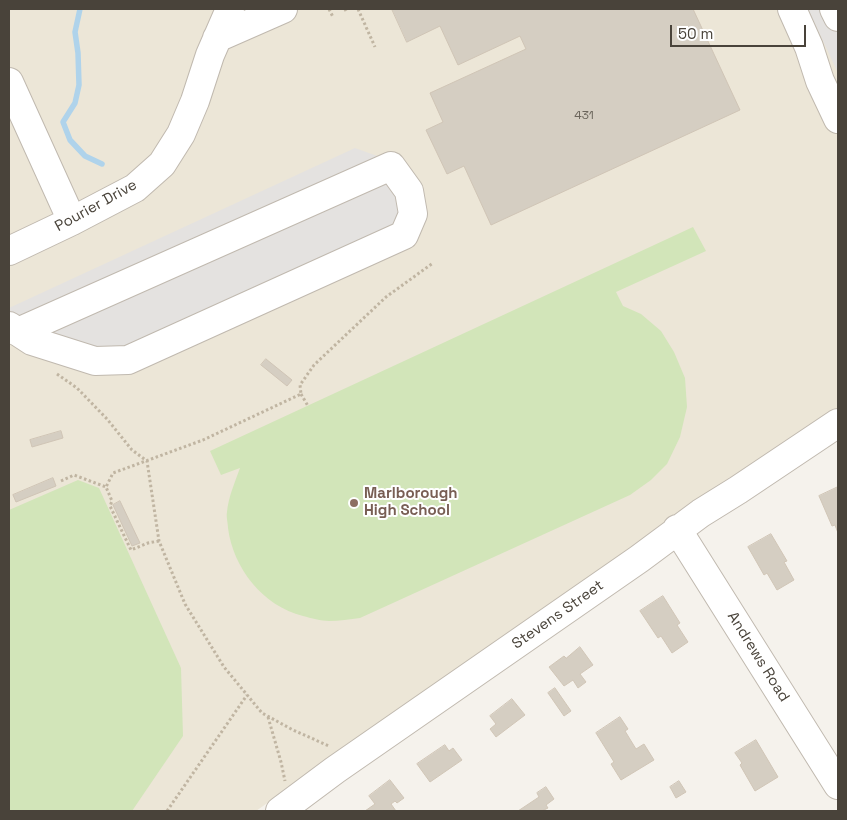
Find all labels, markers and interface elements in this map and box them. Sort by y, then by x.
scale bar [672,15,808,47]
text: 50 m [678,24,713,43]
house number: 431 [574,109,594,123]
street label: Pourier Drive [52,176,140,236]
place label: Marlborough High School [364,485,457,520]
marker: Marlborough High School [348,497,360,509]
street label: Stevens Street [509,577,607,653]
street label: Andrews Road [723,609,793,705]

